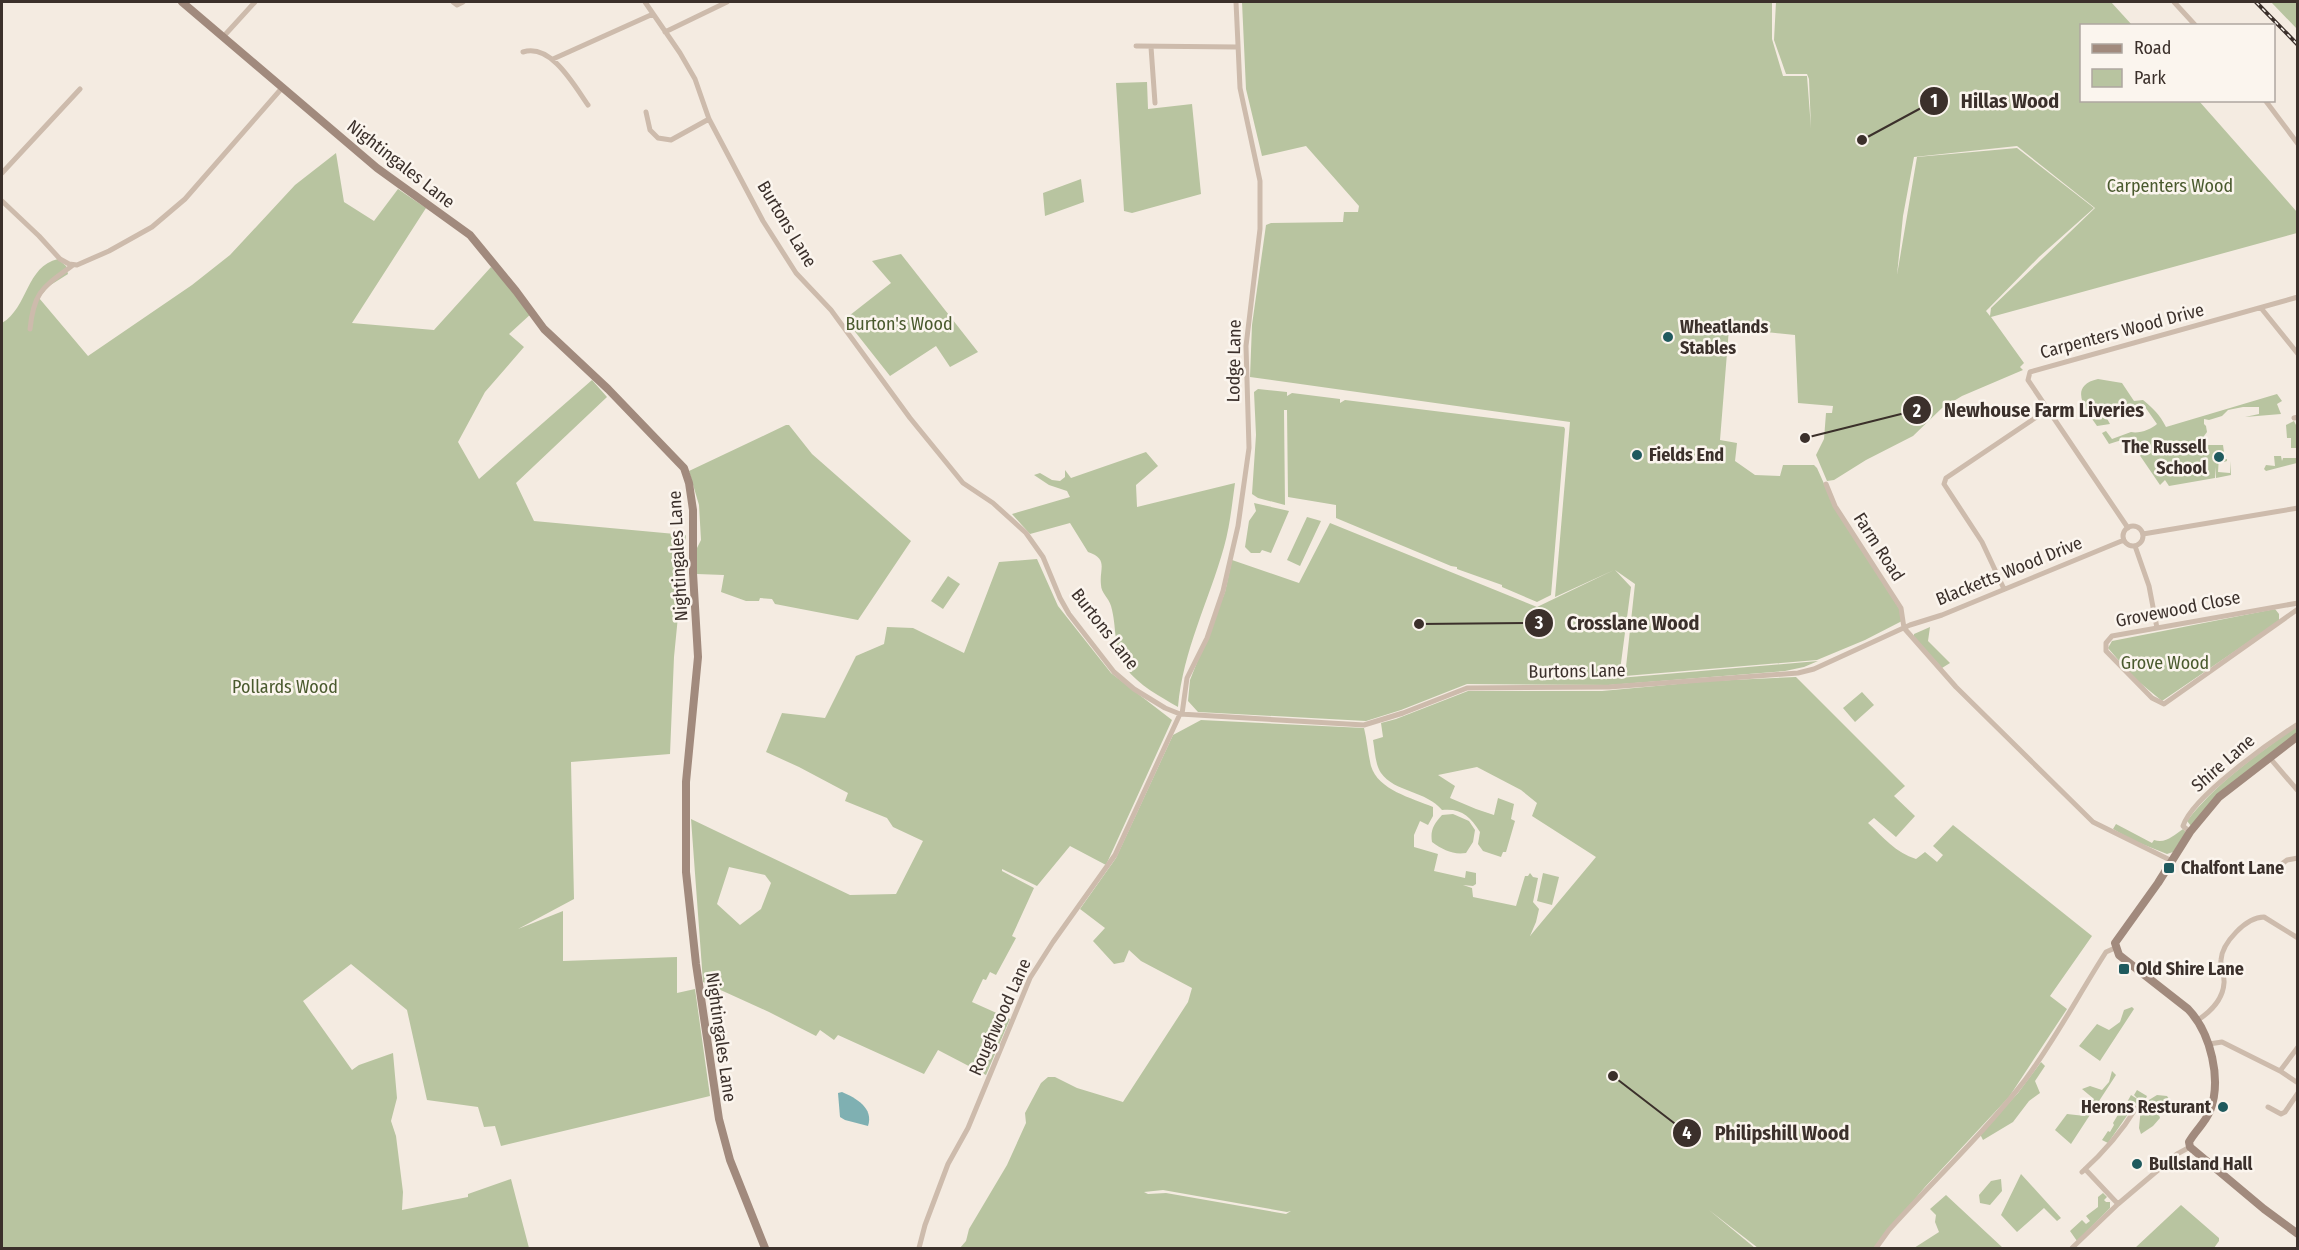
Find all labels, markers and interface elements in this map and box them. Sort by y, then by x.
legend [2080,24,2275,102]
text: Road [2134,37,2171,59]
text: Park [2134,67,2167,89]
callout: Hillas Wood [1919,82,2071,120]
text: Hillas Wood [1961,89,2059,113]
text: 1 [1930,90,1938,112]
street label: Nightingales Lane [343,115,459,213]
park label: Carpenters Wood [2107,175,2233,197]
street label: Burtons Lane [753,177,821,271]
street label: Carpenters Wood Drive [2038,299,2206,363]
park label: Burton's Wood [845,313,953,335]
place label: Wheatlands Stables [1680,316,1768,359]
street label: Lodge Lane [1222,319,1246,403]
marker: Wheatlands Stables [1661,330,1675,344]
callout: Newhouse Farm Liveries [1902,391,2156,429]
text: Newhouse Farm Liveries [1944,398,2144,422]
text: 2 [1912,400,1921,422]
place label: The Russell School [2122,436,2207,479]
place label: Fields End [1649,444,1724,466]
marker: Fields End [1630,448,1644,462]
marker: The Russell School [2212,450,2226,464]
street label: Nightingales Lane [664,490,692,622]
street label: Farm Road [1849,509,1909,585]
street label: Blacketts Wood Drive [1933,532,2086,610]
street label: Burtons Lane [1066,584,1144,674]
street label: Grovewood Close [2114,586,2242,632]
callout: Crosslane Wood [1524,604,1711,642]
text: Crosslane Wood [1567,611,1699,635]
text: 3 [1534,612,1544,634]
park label: Grove Wood [2121,652,2209,674]
street label: Burtons Lane [1528,659,1626,683]
park label: Pollards Wood [232,676,338,698]
street label: Shire Lane [2187,729,2259,797]
place label: Chalfont Lane [2181,857,2284,879]
marker: Chalfont Lane [2162,861,2176,875]
street label: Roughwood Lane [964,955,1036,1079]
place label: Old Shire Lane [2136,958,2244,980]
marker: Old Shire Lane [2117,962,2131,976]
street label: Nightingales Lane [701,971,741,1103]
place label: Herons Resturant [2081,1096,2212,1118]
marker: Herons Resturant [2216,1100,2230,1114]
callout: Philipshill Wood [1672,1114,1861,1152]
text: Philipshill Wood [1715,1121,1849,1145]
text: 4 [1682,1122,1692,1144]
place label: Bullsland Hall [2149,1153,2252,1175]
marker: Bullsland Hall [2130,1157,2144,1171]

